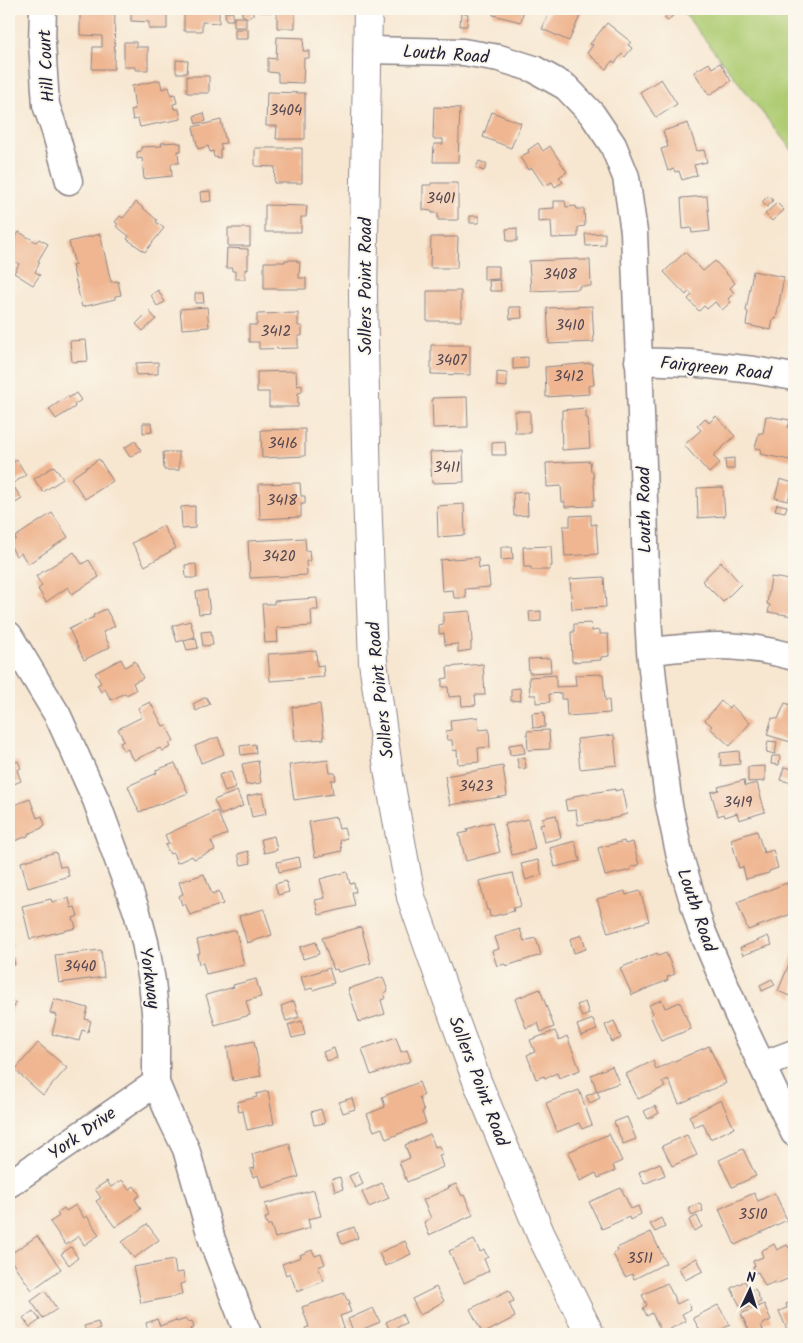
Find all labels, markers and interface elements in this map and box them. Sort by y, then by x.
street label: Hill Court [31,28,64,103]
street label: Louth Road [402,38,491,73]
house number: 3404 [270,99,302,123]
house number: 3401 [426,187,456,211]
street label: Sollers Point Road [352,216,381,355]
house number: 3408 [543,263,578,287]
house number: 3410 [555,314,585,338]
house number: 3412 [261,320,291,344]
house number: 3407 [435,349,468,373]
street label: Fairgreen Road [659,349,774,390]
house number: 3412 [554,365,584,389]
house number: 3416 [268,432,298,456]
house number: 3411 [434,456,460,480]
street label: Louth Road [630,465,661,554]
house number: 3418 [267,489,298,513]
house number: 3420 [262,545,296,569]
street label: Sollers Point Road [360,619,403,760]
house number: 3423 [459,775,493,799]
house number: 3419 [724,791,753,815]
street label: Louth Road [668,865,724,957]
street label: Yorkway [130,946,167,1011]
house number: 3440 [64,955,97,979]
street label: Sollers Point Road [439,1012,516,1152]
street label: York Drive [43,1100,123,1168]
house number: 3510 [739,1203,768,1227]
house number: 3511 [627,1247,653,1271]
north arrow [726,1266,776,1316]
text: N [746,1267,756,1289]

